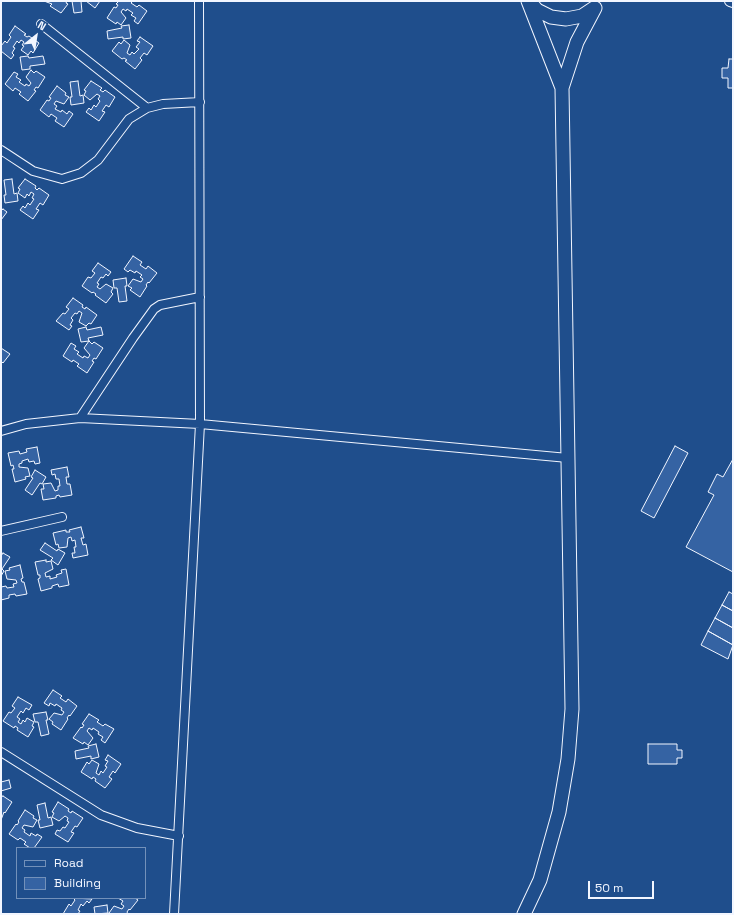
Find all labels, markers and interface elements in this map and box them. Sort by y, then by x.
north arrow [16,16,56,56]
text: N [35,18,49,34]
legend [16,847,146,899]
text: Road [54,855,83,871]
scale bar [590,873,656,899]
text: Building [54,875,101,891]
text: 50 m [595,880,623,896]

